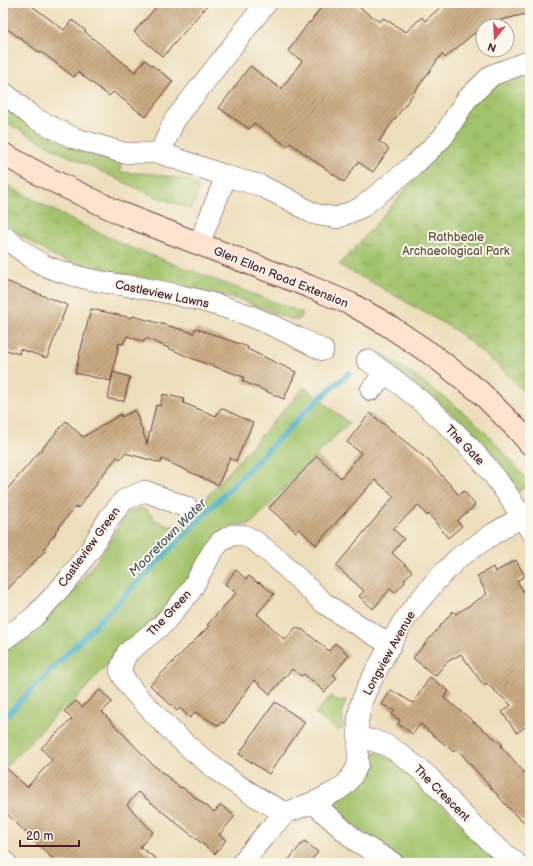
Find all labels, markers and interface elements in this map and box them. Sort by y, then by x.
north arrow [475,18,515,58]
text: N [486,40,498,54]
park label: Rathbeale Archaeological Park [402,230,510,259]
street label: Glen Ellan Road Extension [211,244,351,311]
street label: Castleview Lawns [114,277,210,312]
street label: The Gate [442,422,487,469]
water label: Mooretown Water [126,495,211,580]
street label: Castleview Green [55,504,124,590]
street label: The Green [144,587,195,640]
street label: Longview Avenue [360,608,419,698]
street label: The Crescent [410,762,473,825]
scale bar [20,822,79,848]
text: 20 m [26,829,53,844]

